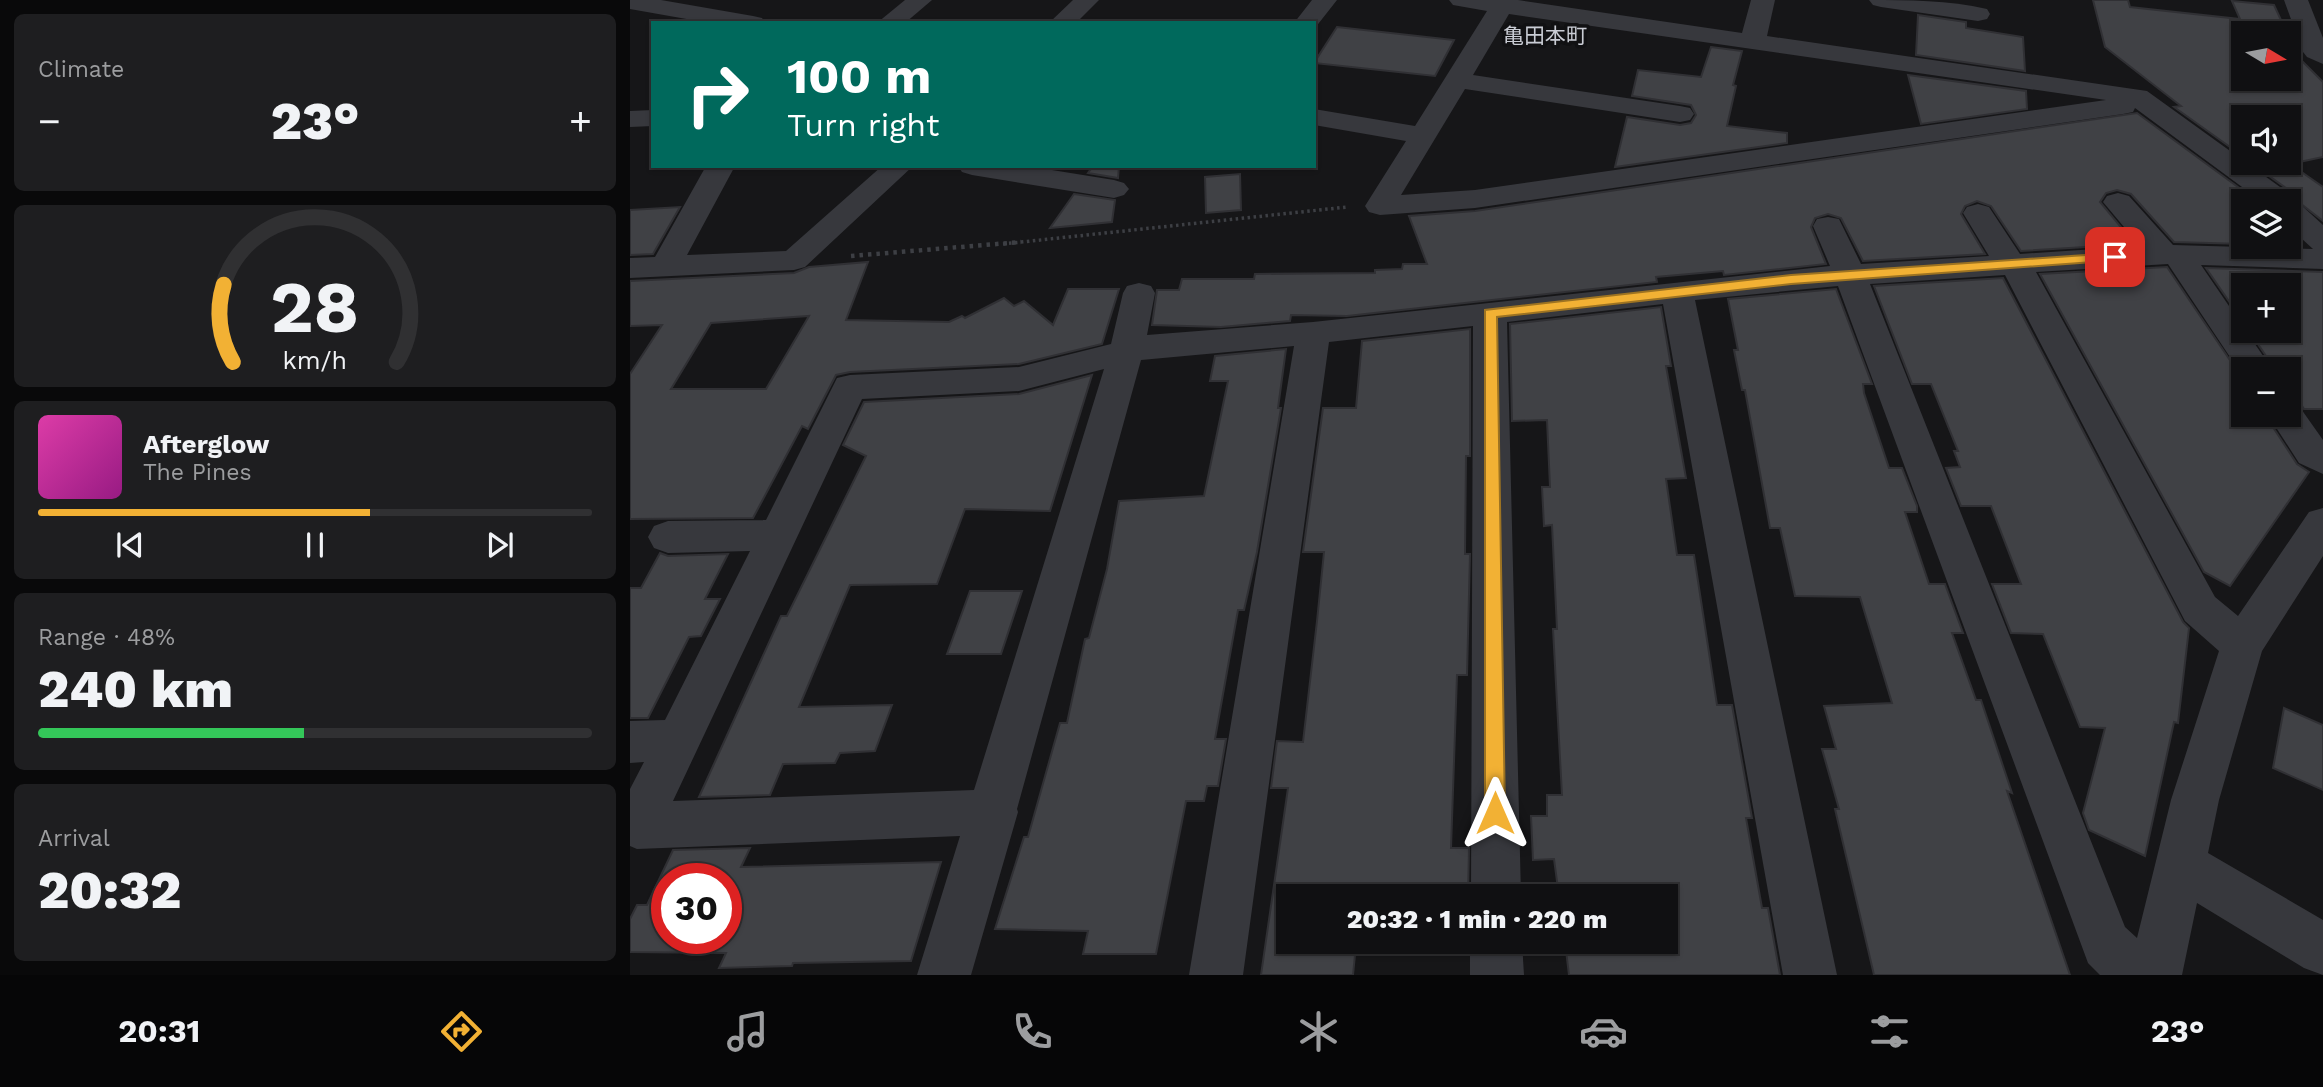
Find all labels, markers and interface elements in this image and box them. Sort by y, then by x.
north arrow [2231,21,2301,91]
map controls [2231,21,2301,427]
district label: 亀田本町 [1503,23,1587,48]
text: 100 m [787,47,931,105]
icon: right [672,49,763,140]
text: Climate [38,56,124,83]
text: 23° [271,91,359,152]
text: − [38,99,61,143]
text: + [569,99,592,143]
button: sound [2231,105,2301,175]
text: Turn right [787,106,939,144]
button: layers [2231,189,2301,259]
pin [2085,227,2145,287]
icon: arrive [2096,238,2134,276]
text: 28 [270,265,360,351]
button: + [2231,273,2301,343]
text: km/h [283,346,347,375]
button: − [2231,357,2301,427]
text: Afterglow [143,429,269,459]
text: The Pines [143,459,252,486]
icon: previous [111,526,149,564]
icon: pause [296,526,334,564]
icon: next [481,526,519,564]
text: Range · 48% [38,624,175,651]
text: 240 km [38,659,233,720]
position arrow [1458,776,1532,850]
text: Arrival [38,825,110,852]
text: 20:32 [38,860,181,921]
speed limit sign: 30 [651,863,742,954]
text: 20:32 · 1 min · 220 m [1347,904,1607,934]
icon: directions [437,1007,486,1056]
icon: music [723,1007,772,1056]
icon: phone [1008,1007,1057,1056]
icon: climate [1294,1007,1343,1056]
icon: car [1579,1007,1628,1056]
icon: filters [1865,1007,1914,1056]
text: 20:31 [118,1012,200,1050]
text: 23° [2151,1012,2205,1050]

